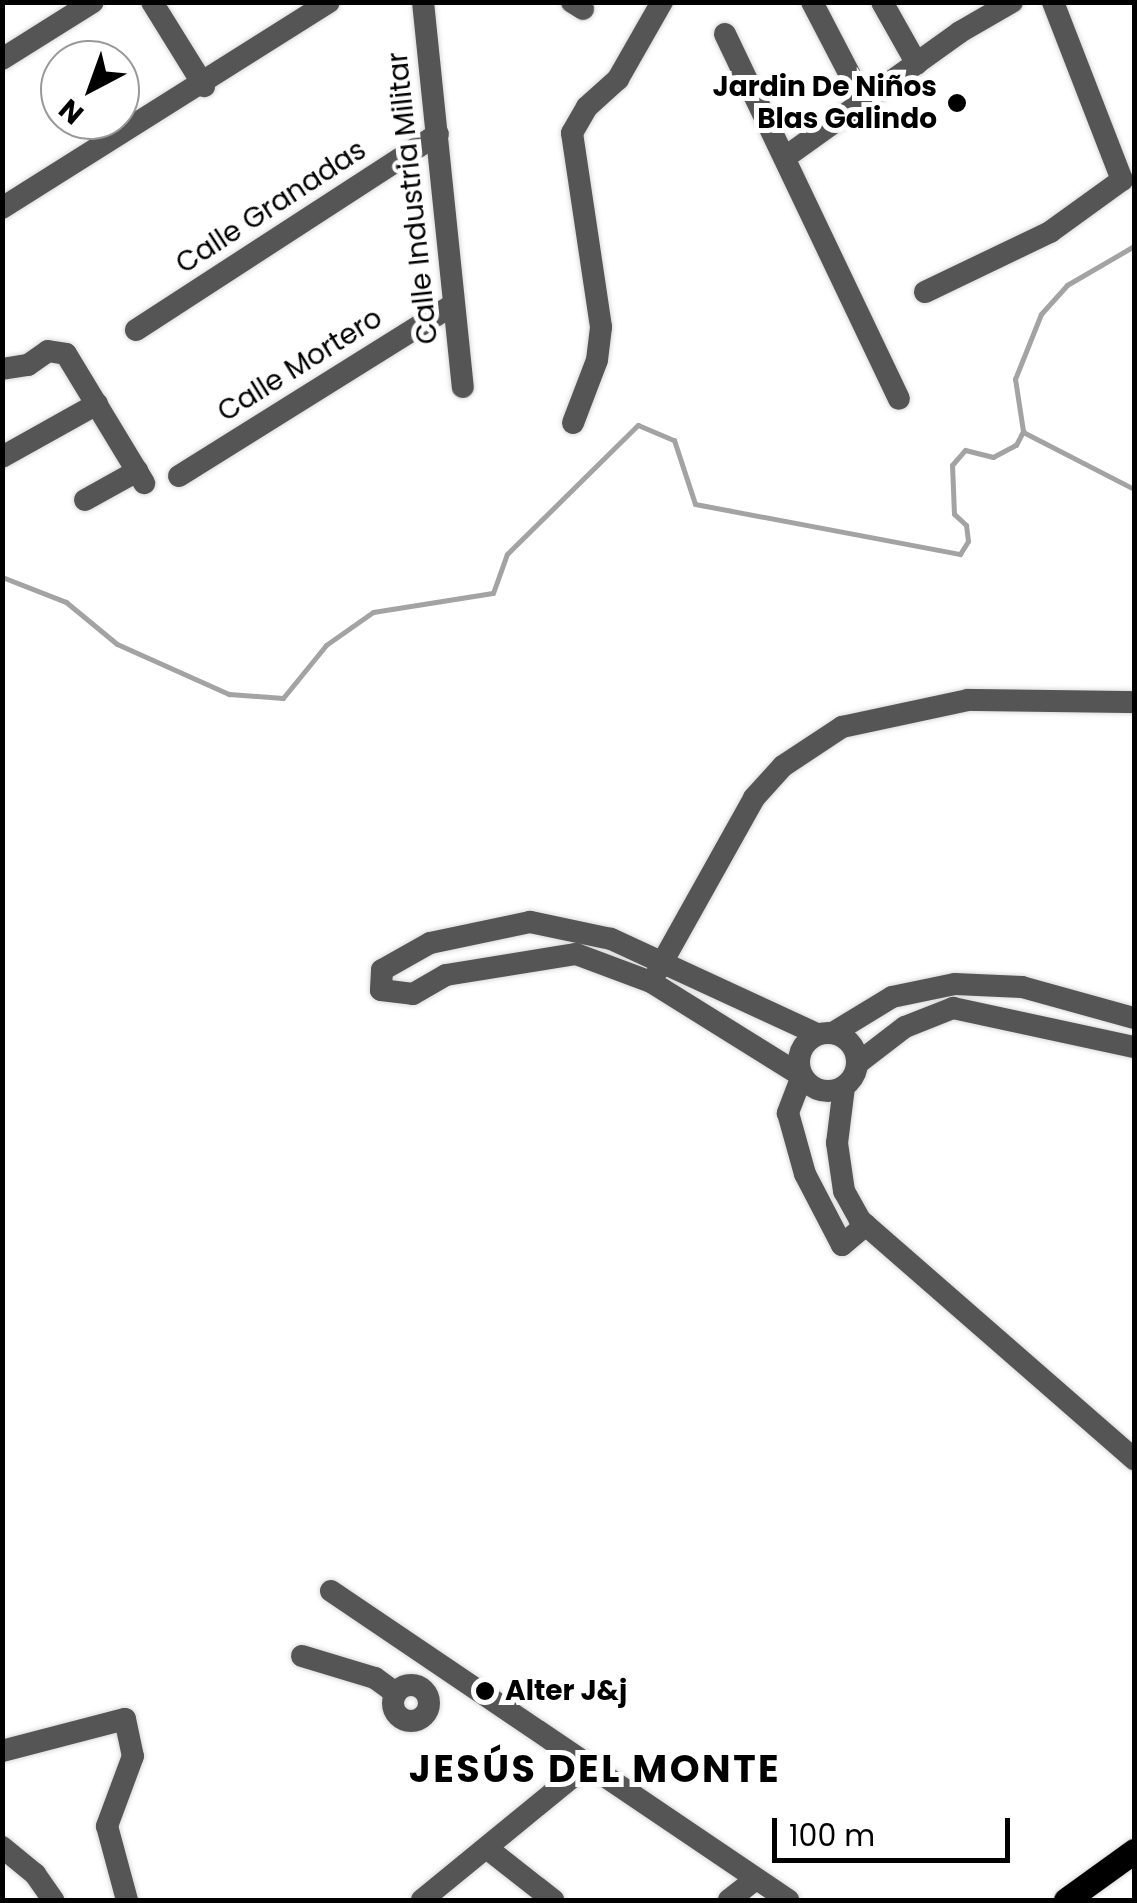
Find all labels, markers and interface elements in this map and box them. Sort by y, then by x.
north arrow [40,40,140,140]
street label: Calle Industria Militar [381,50,445,346]
place label: Jardin De Niños Blas Galindo [713,70,937,136]
text: N [51,90,92,133]
marker: Jardin De Niños Blas Galindo [946,92,968,114]
street label: Calle Granadas [170,133,372,281]
street label: Calle Mortero [212,301,388,429]
place label: Alter J&j [505,1674,627,1708]
marker: Alter J&j [474,1680,496,1702]
district label: JESÚS DEL MONTE [409,1746,781,1792]
scale bar [777,1798,1014,1860]
text: 100 m [789,1814,875,1857]

